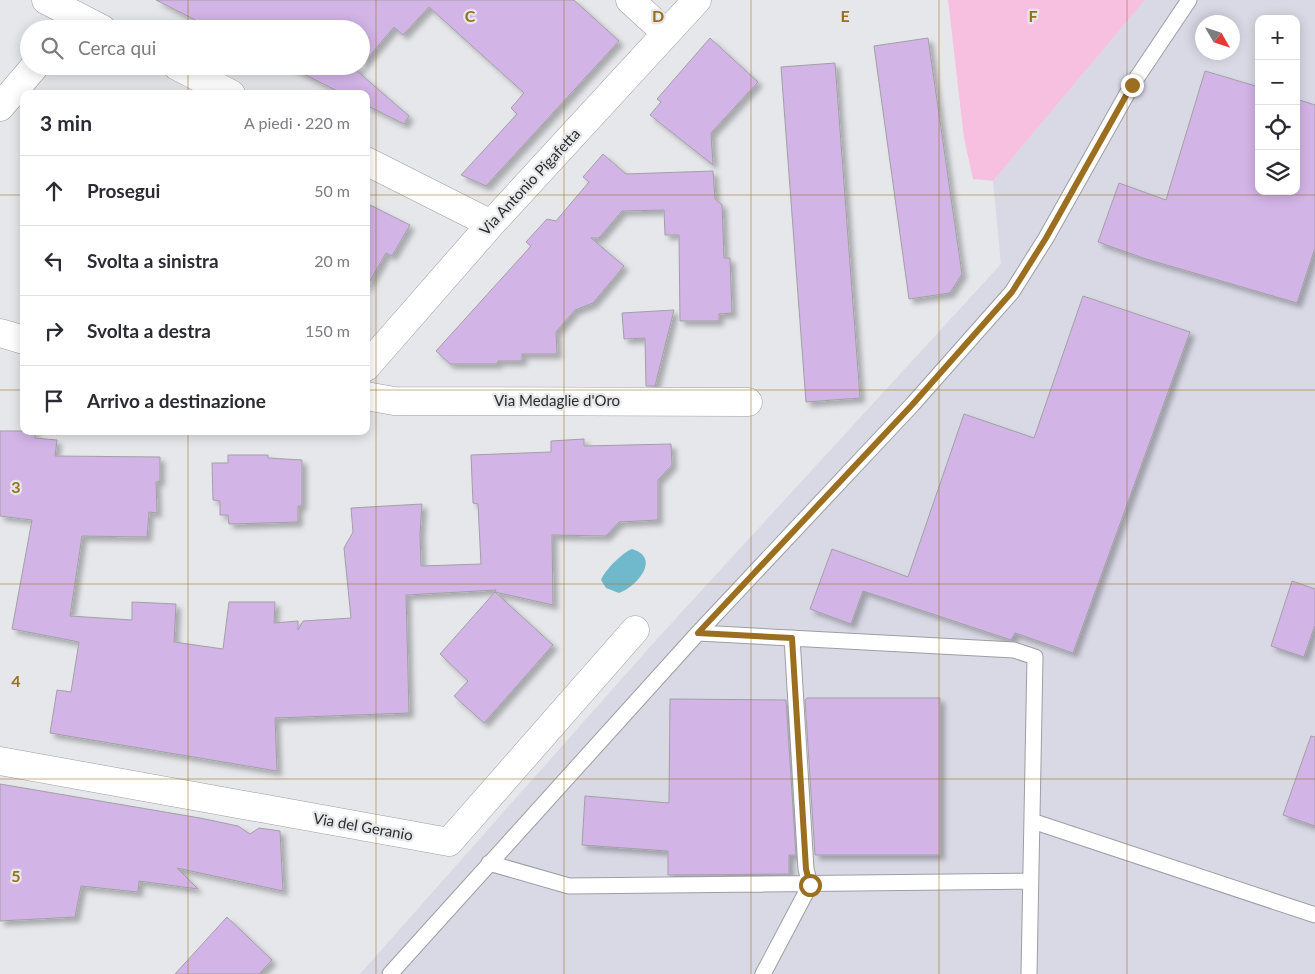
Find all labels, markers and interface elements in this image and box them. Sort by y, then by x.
text: C [465,6,476,25]
text: D [652,6,664,25]
text: E [840,6,850,25]
text: F [1028,6,1038,25]
north arrow [1195,15,1240,60]
map controls [1255,15,1300,195]
button: + [1255,15,1300,60]
search box [20,20,370,75]
icon: search [38,34,66,62]
text: Cerca qui [78,36,156,59]
button: − [1255,60,1300,105]
route end [1121,74,1144,97]
button: locate [1255,105,1300,150]
text: 3 min [40,110,92,135]
text: A piedi · 220 m [244,113,350,132]
street label: Via Antonio Pigafetta [475,124,583,238]
button: layers [1255,150,1300,195]
icon: ahead [40,177,68,205]
text: Prosegui [87,179,160,202]
text: 50 m [314,181,350,200]
icon: left [40,247,68,275]
text: Svolta a sinistra [87,249,219,272]
text: 20 m [314,251,350,270]
icon: right [40,317,68,345]
text: Svolta a destra [87,319,211,342]
text: 150 m [305,321,350,340]
icon: arrive [40,387,68,415]
text: Arrivo a destinazione [87,389,266,412]
street label: Via Medaglie d'Oro [494,391,620,409]
text: 3 [11,477,21,496]
text: 4 [11,671,21,690]
street label: Via del Geranio [312,808,414,844]
text: 5 [11,866,21,885]
route start [799,874,822,897]

